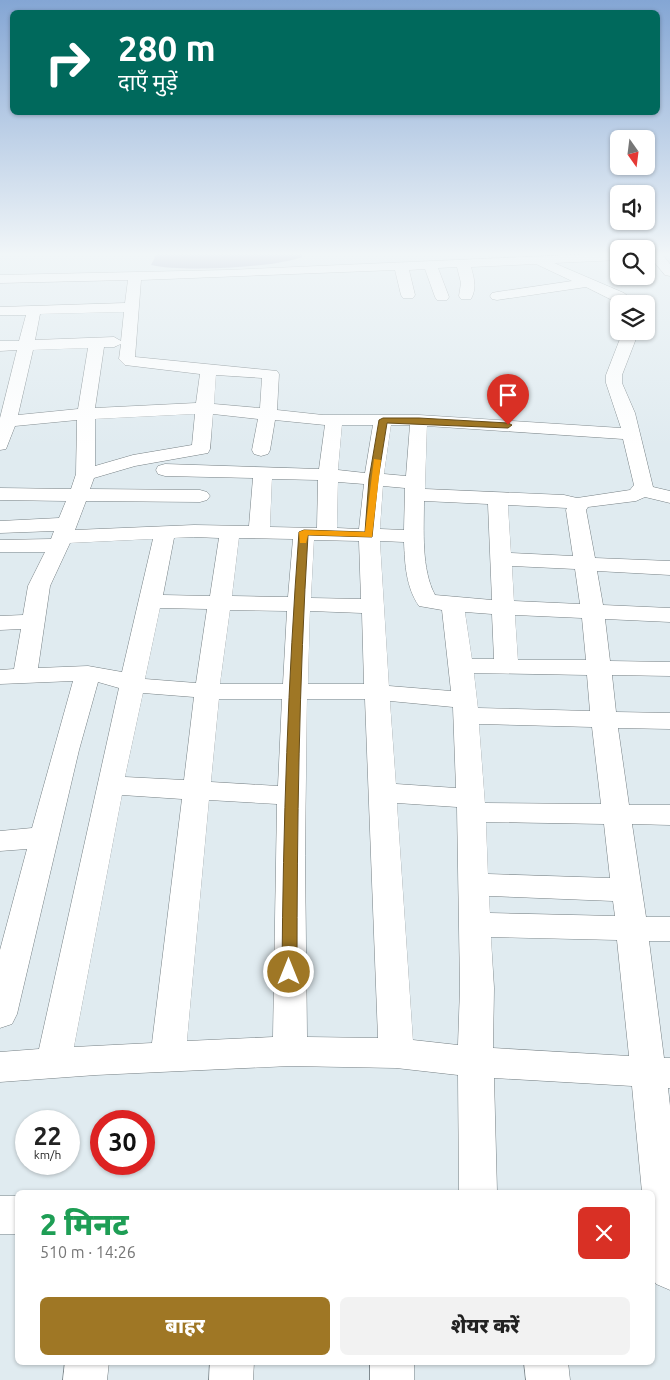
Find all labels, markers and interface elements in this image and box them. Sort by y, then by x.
text: 280 m [118,28,216,68]
icon: right [35,30,100,95]
text: दाएँ मुड़ें [118,69,178,94]
north arrow [610,130,655,175]
map controls [610,130,655,340]
button: sound [610,185,655,230]
button: search [610,240,655,285]
button: layers [610,295,655,340]
pin [487,374,529,425]
icon: arrive [494,381,522,409]
position arrow [262,945,314,997]
speed limit sign: 30 [90,1110,155,1175]
text: 22 [33,1122,62,1150]
text: km/h [34,1148,61,1161]
text: 2 मिनट [40,1207,129,1241]
button: close [578,1207,630,1259]
text: 510 m · 14:26 [40,1243,136,1261]
button: बाहर [40,1297,330,1355]
button: शेयर करें [340,1297,630,1355]

